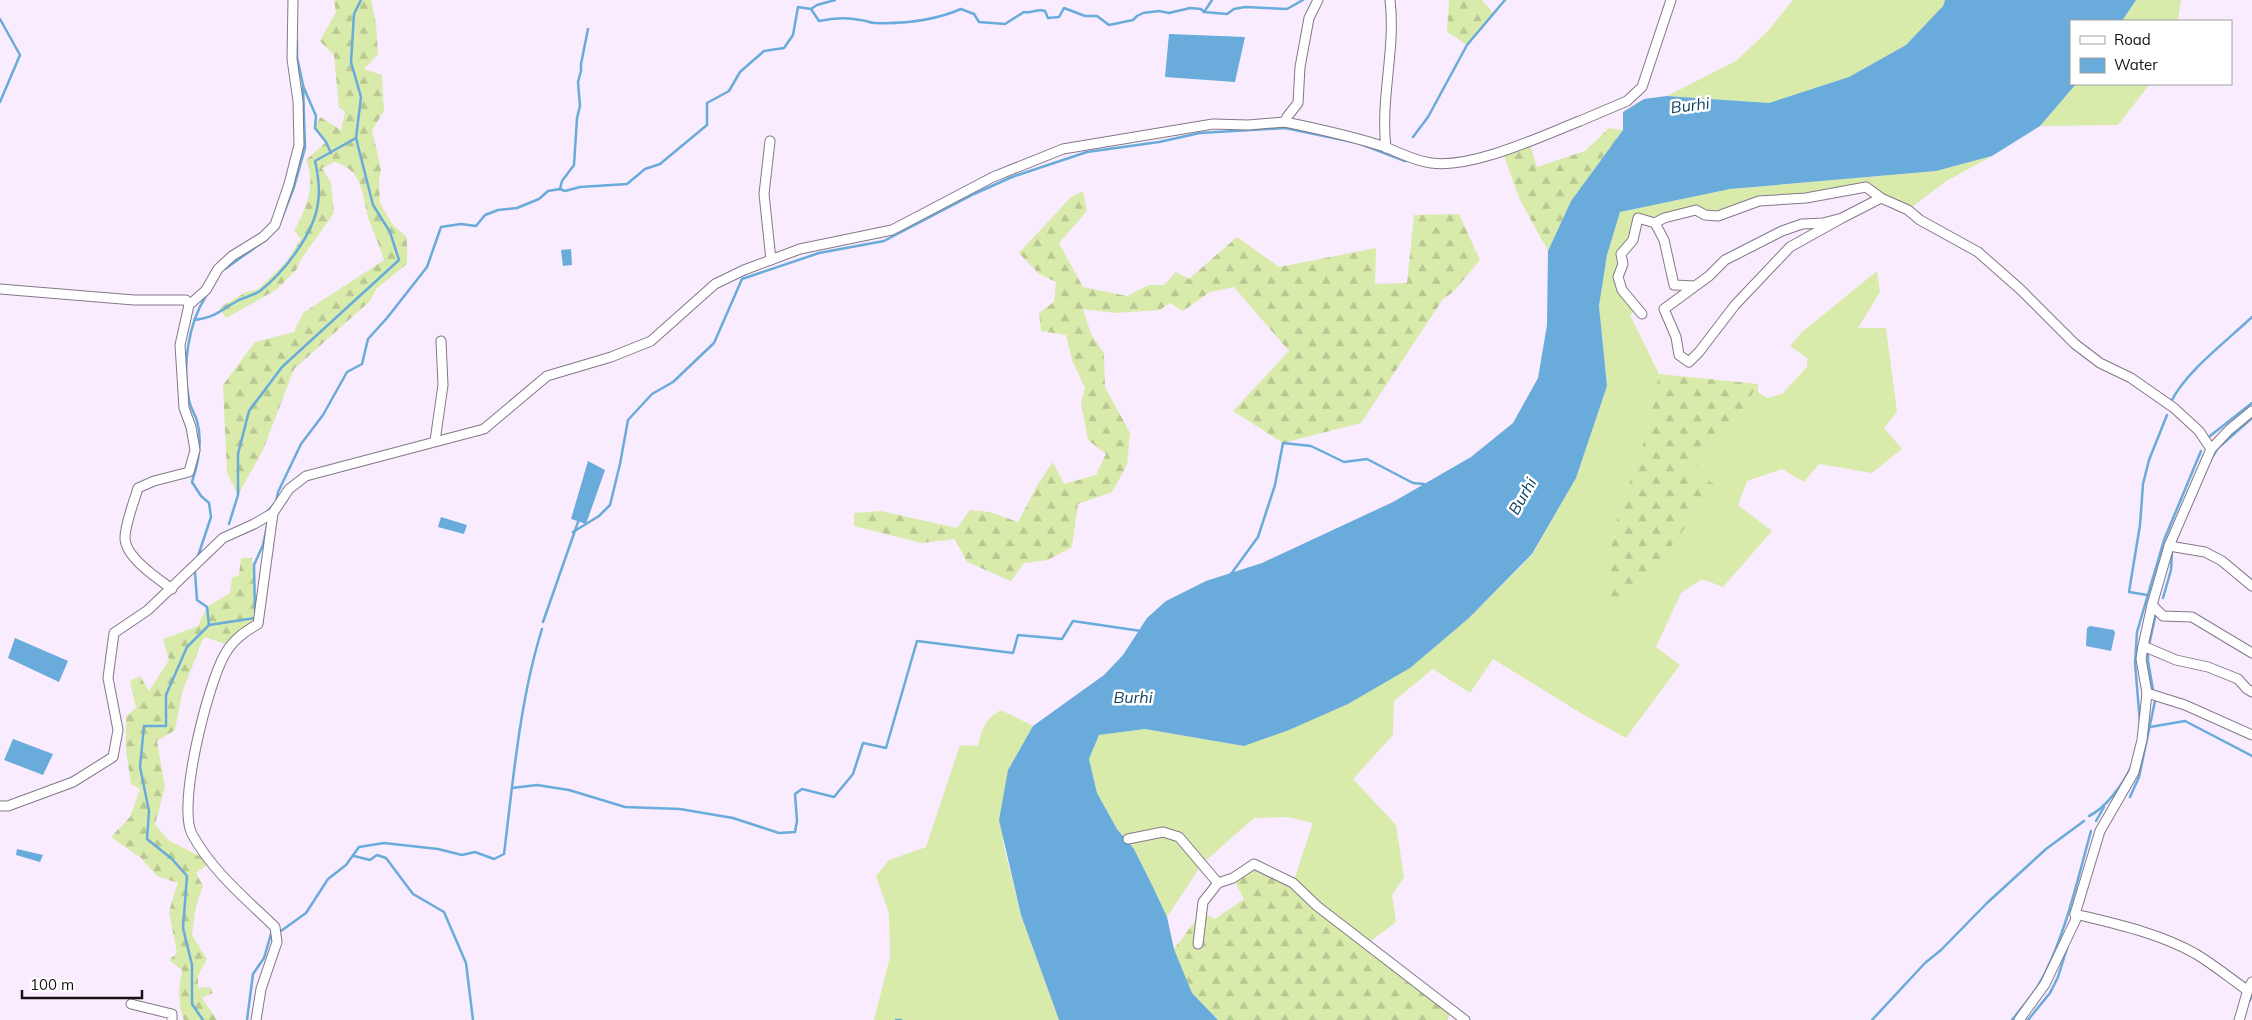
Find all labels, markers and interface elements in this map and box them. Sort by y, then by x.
legend [2070,20,2232,85]
text: Road [2114,30,2151,49]
text: Water [2114,55,2158,74]
water label: Burhi [1669,93,1711,117]
water label: Burhi [1504,474,1541,518]
water label: Burhi [1113,687,1153,707]
scale bar [22,968,142,1000]
text: 100 m [30,975,74,994]

